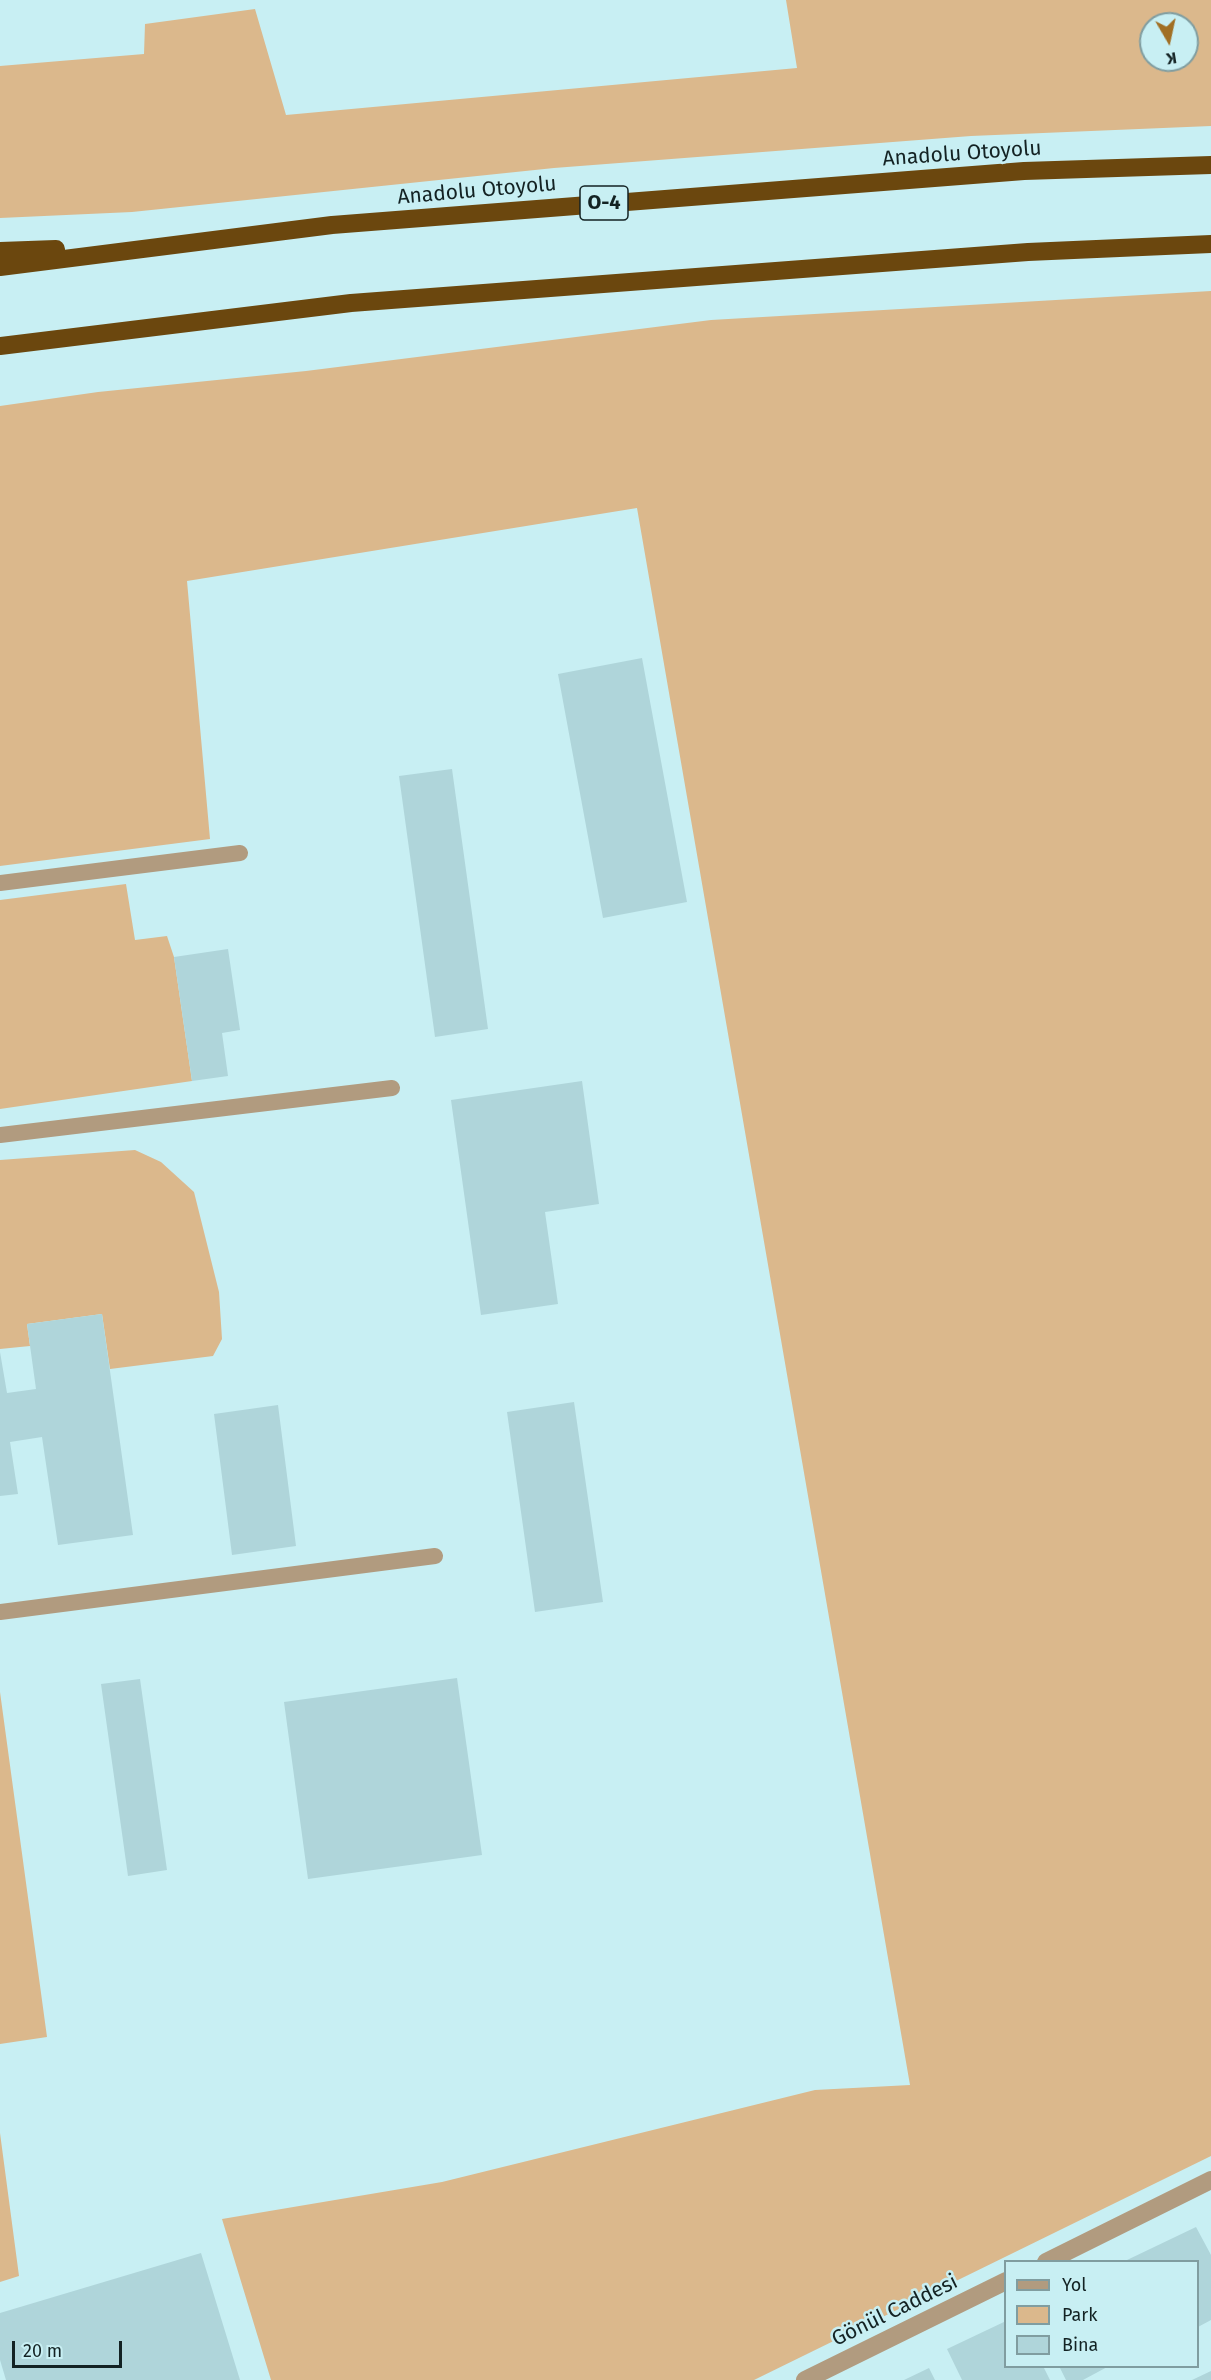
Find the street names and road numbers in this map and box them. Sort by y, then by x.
street label: Anadolu Otoyolu [882,136,1042,172]
street label: Anadolu Otoyolu [397,172,557,210]
road number: O-4 [580,186,628,220]
street label: Gönül Caddesi [828,2270,962,2352]

